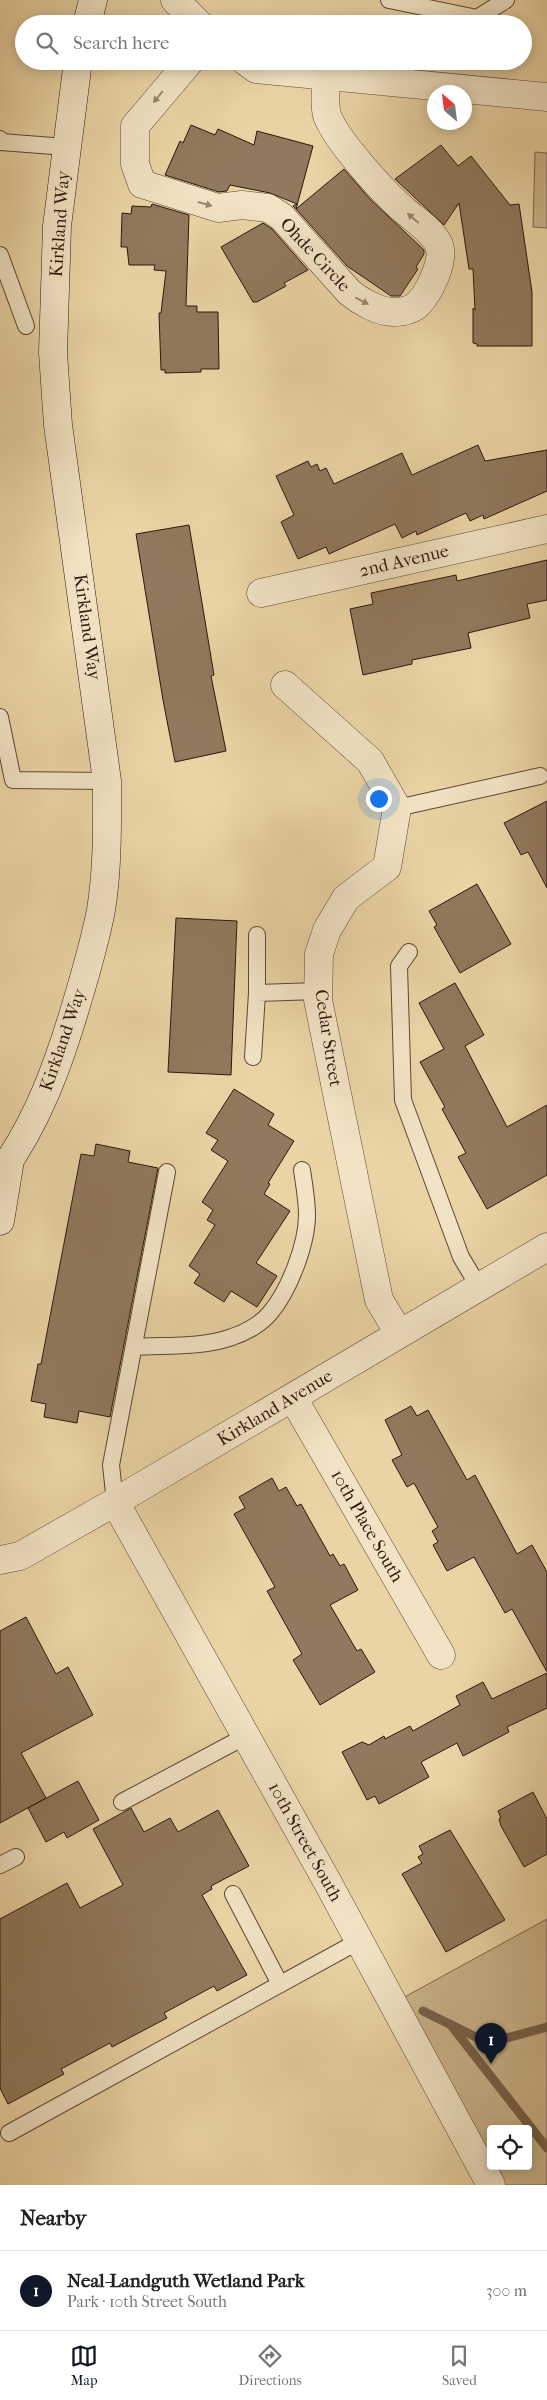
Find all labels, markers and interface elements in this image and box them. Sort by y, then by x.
search box [15,15,532,70]
icon: search [33,29,61,57]
text: Search here [73,32,169,54]
north arrow [427,85,472,130]
one-way arrow [152,91,163,104]
street label: Kirkland Way [46,169,74,278]
one-way arrow [197,201,212,209]
one-way arrow [407,212,419,224]
street label: Ohde Circle [275,214,355,296]
one-way arrow [355,297,370,305]
street label: 2nd Avenue [357,540,451,582]
street label: Kirkland Way [69,573,105,683]
your location [366,786,392,812]
street label: Kirkland Way [36,985,91,1094]
street label: Cedar Street [310,988,346,1089]
street label: Kirkland Avenue [214,1365,336,1451]
street label: 10th Place South [326,1466,408,1586]
street label: 10th Street South [264,1779,346,1905]
pin: 1 [475,2023,507,2064]
map controls [487,2125,532,2170]
button: locate [487,2125,532,2170]
text: Nearby [20,2206,86,2230]
text: Neal-Landguth Wetland Park [67,2270,304,2292]
text: 1 [33,2281,39,2300]
text: 300 m [486,2281,527,2300]
text: Park · 10th Street South [67,2292,227,2311]
tab: Map [70,2342,98,2389]
tab: Directions [239,2342,302,2389]
tab: Saved [442,2342,477,2389]

